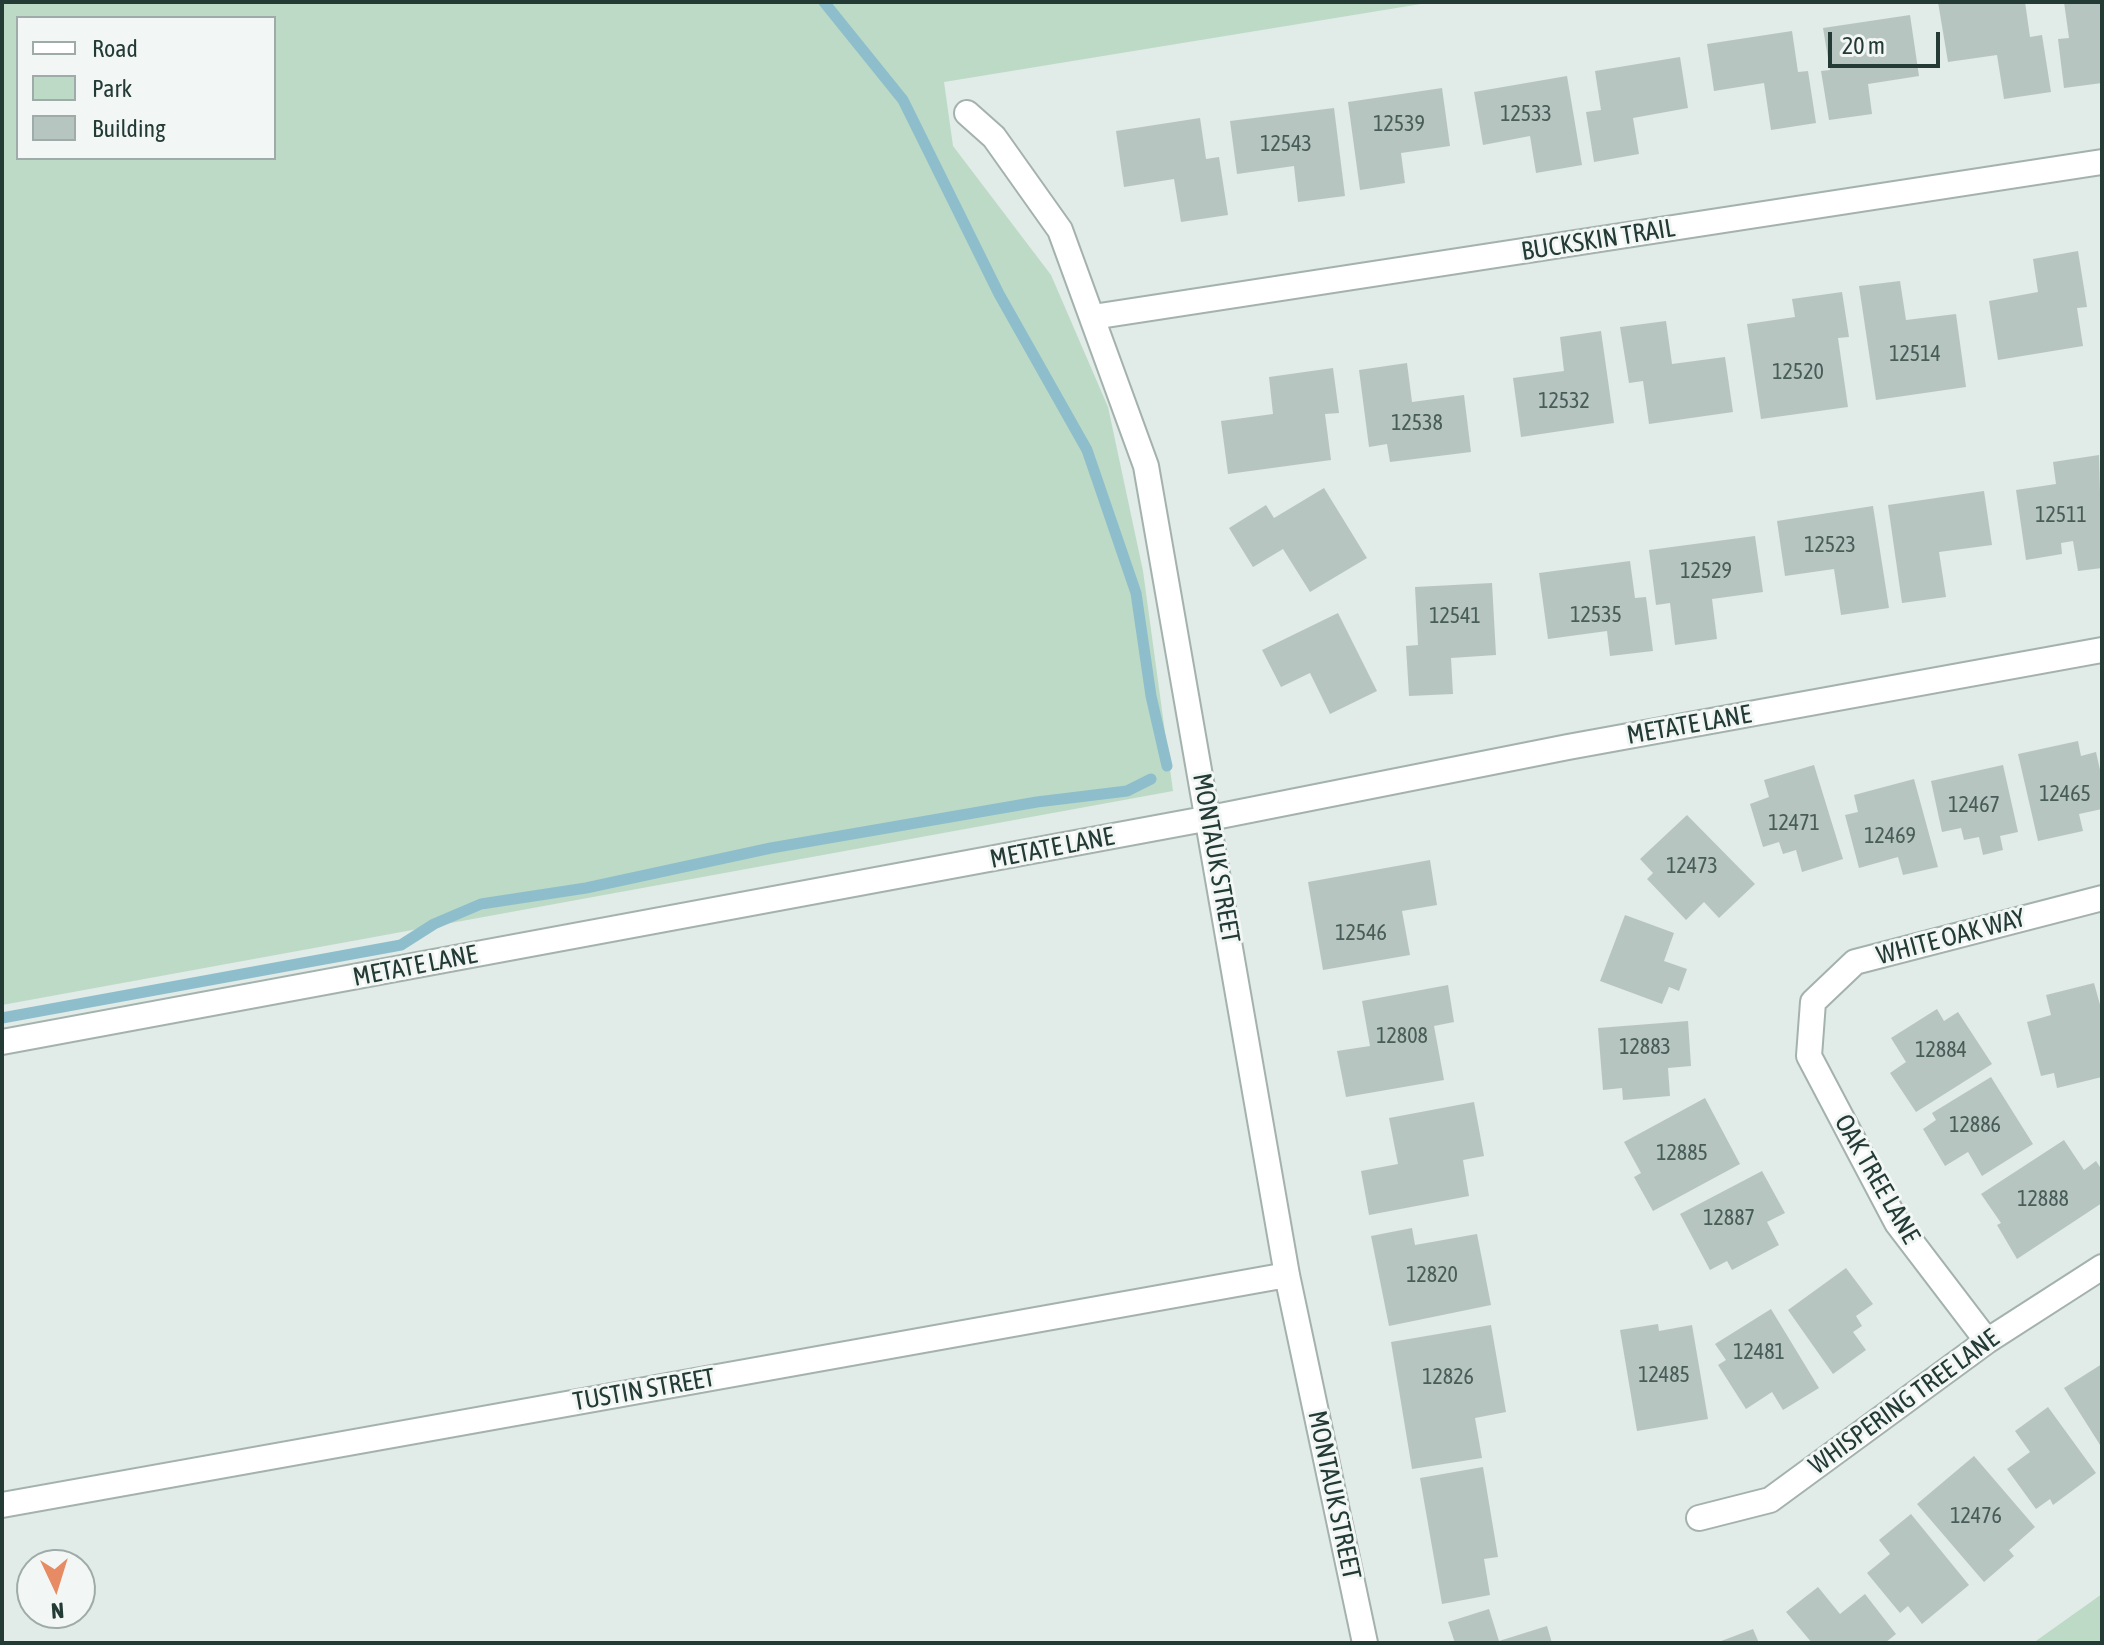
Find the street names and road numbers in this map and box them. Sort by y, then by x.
street label: BUCKSKIN TRAIL [1519,212,1677,268]
street label: METATE LANE [1624,699,1754,751]
street label: MONTAUK STREET [1186,771,1246,945]
street label: METATE LANE [987,821,1117,875]
street label: WHITE OAK WAY [1873,902,2029,972]
street label: METATE LANE [350,939,480,993]
street label: OAK TREE LANE [1828,1109,1926,1249]
street label: WHISPERING TREE LANE [1803,1323,2005,1481]
street label: TUSTIN STREET [571,1362,717,1418]
street label: MONTAUK STREET [1301,1408,1367,1582]

